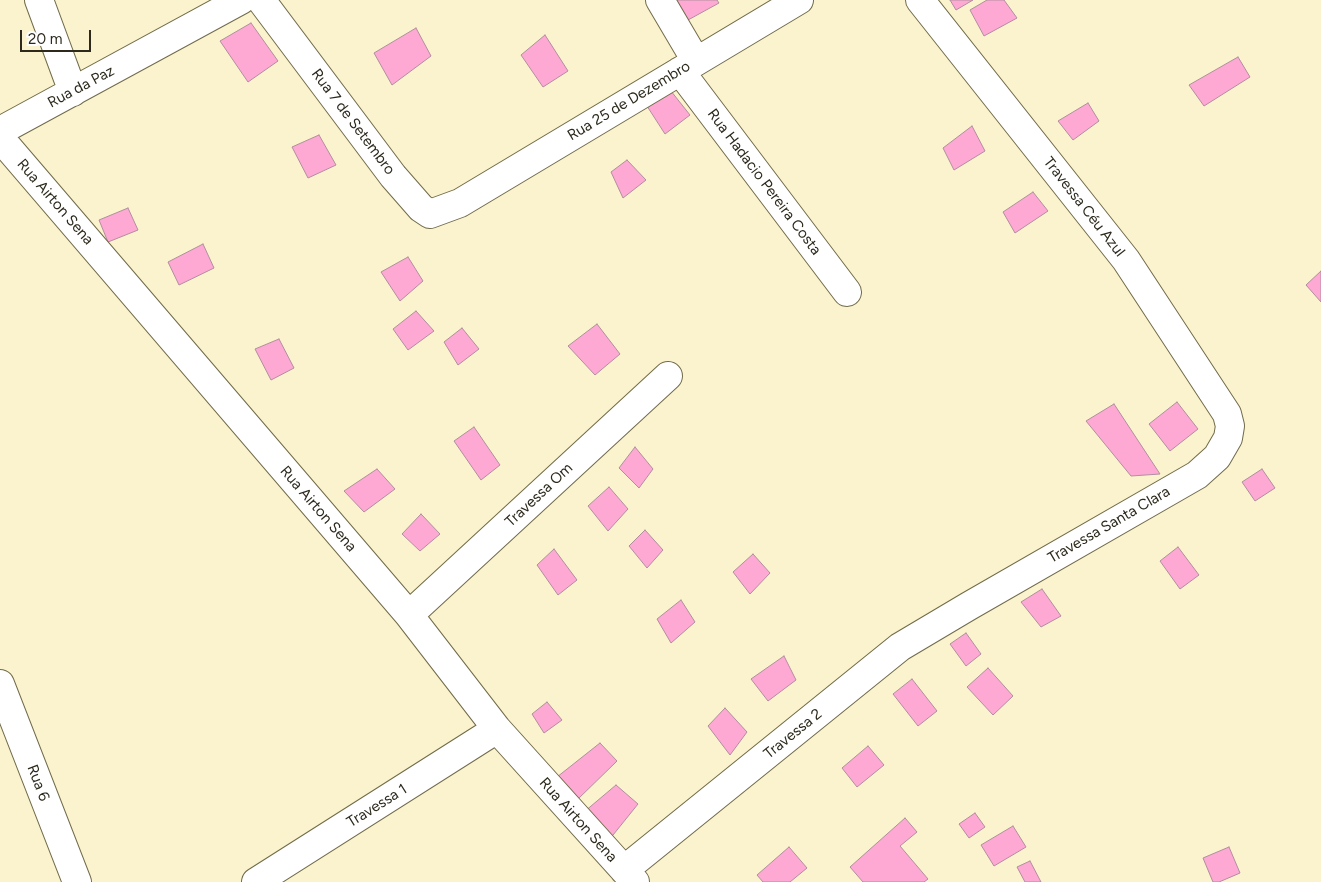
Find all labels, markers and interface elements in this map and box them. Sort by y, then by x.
scale bar [22,20,94,52]
text: 20 m [28,30,62,48]
street label: Rua 25 de Dezembro [564,57,694,145]
street label: Rua da Paz [45,62,117,112]
street label: Rua 7 de Setembro [307,65,399,179]
street label: Rua Hadacio Pereira Costa [703,105,825,259]
street label: Travessa Céu Azul [1039,154,1129,260]
street label: Rua Airton Sena [13,155,97,249]
street label: Travessa Om [502,459,576,531]
street label: Rua Airton Sena [276,462,360,556]
street label: Travessa Santa Clara [1045,483,1173,567]
street label: Travessa 2 [760,705,826,763]
street label: Rua 6 [23,762,53,804]
street label: Rua Airton Sena [535,774,621,866]
street label: Travessa 1 [344,780,410,832]

